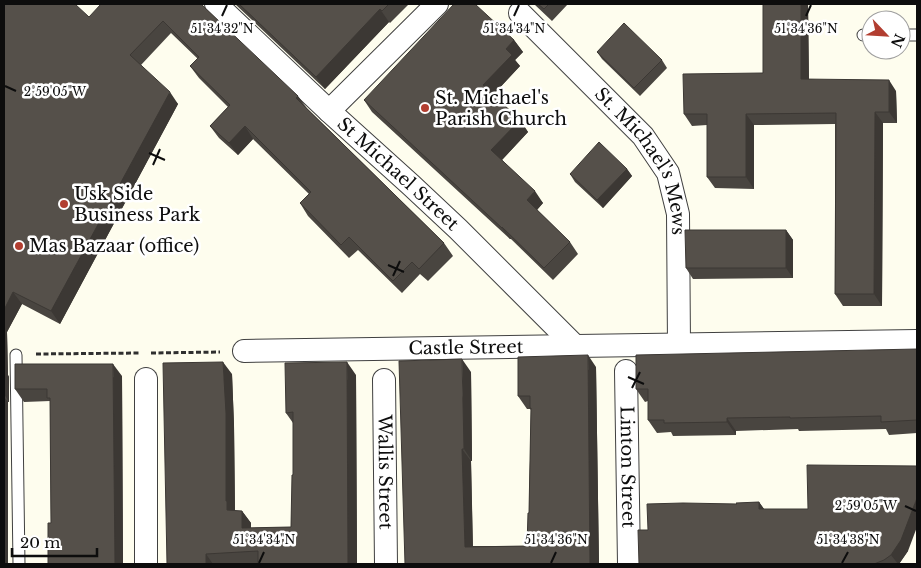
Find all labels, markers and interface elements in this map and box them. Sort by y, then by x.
north arrow [861,10,911,60]
text: 51°34'32"N [190,21,254,36]
text: 51°34'34"N [483,21,545,36]
text: 51°34'36"N [774,21,838,36]
text: N [887,31,909,50]
street label: St. Michael's Mews [590,83,689,235]
text: 2°59'05"W [24,84,87,99]
place label: St. Michael's Parish Church [435,87,567,130]
marker: St. Michael's Parish Church [419,102,431,114]
street label: St Michael Street [333,113,463,235]
place label: Usk Side Business Park [74,183,200,226]
marker: Usk Side Business Park [58,198,70,210]
place label: Mas Bazaar (office) [29,235,199,257]
marker: Mas Bazaar (office) [13,240,25,252]
street label: Castle Street [408,336,524,360]
street label: Linton Street [616,406,639,528]
street label: Wallis Street [373,413,397,530]
text: 2°59'05"W [835,498,898,513]
scale bar [12,526,98,558]
text: 51°34'34"N [233,532,295,547]
text: 51°34'36"N [524,532,588,547]
text: 51°34'38"N [816,532,880,547]
text: 20 m [20,533,60,552]

